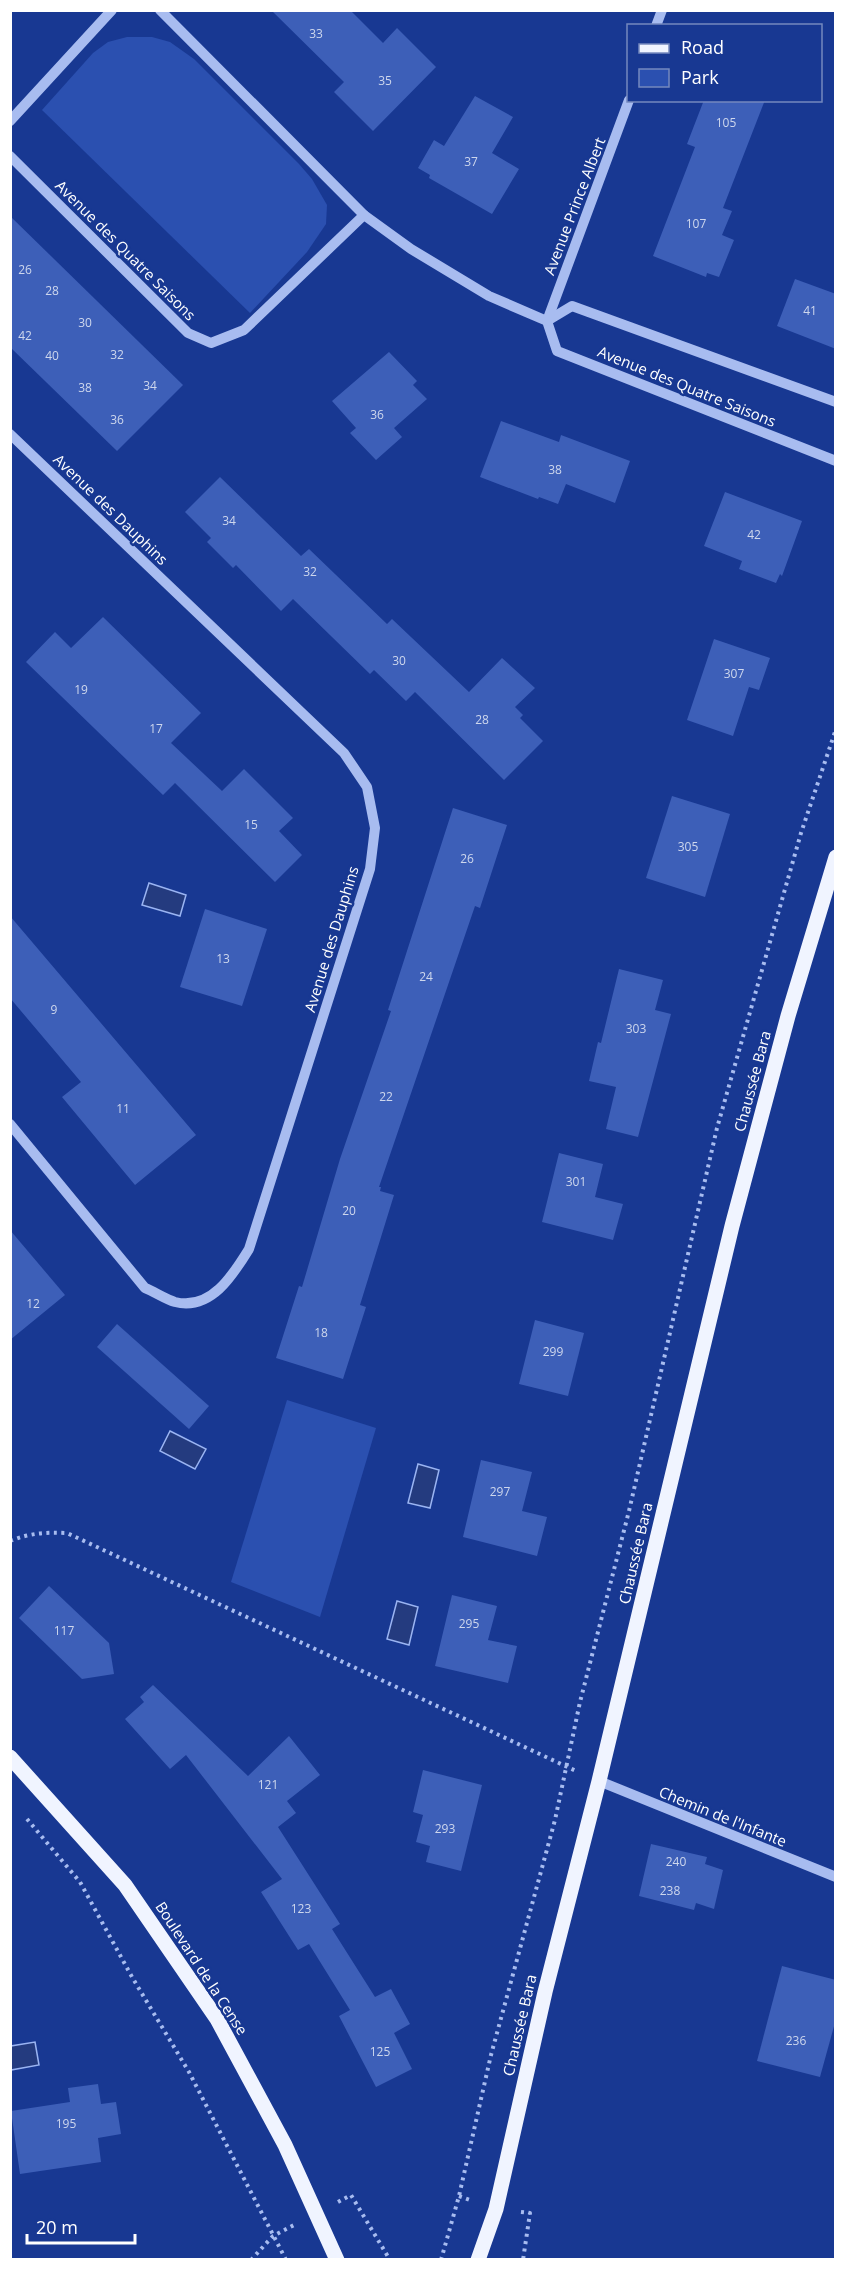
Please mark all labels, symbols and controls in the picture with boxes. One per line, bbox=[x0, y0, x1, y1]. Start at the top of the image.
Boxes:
legend bbox=[627, 24, 822, 102]
house number: 33 bbox=[309, 25, 323, 42]
text: Road bbox=[681, 35, 724, 59]
text: Park bbox=[681, 65, 719, 89]
house number: 35 bbox=[378, 72, 392, 89]
house number: 105 bbox=[716, 114, 736, 131]
street label: Avenue Prince Albert bbox=[538, 134, 610, 278]
house number: 37 bbox=[464, 153, 478, 170]
street label: Avenue des Quatre Saisons bbox=[52, 176, 200, 324]
house number: 107 bbox=[686, 215, 706, 232]
house number: 26 bbox=[18, 261, 32, 278]
house number: 28 bbox=[45, 282, 59, 299]
house number: 41 bbox=[803, 302, 817, 319]
house number: 30 bbox=[78, 314, 92, 331]
house number: 42 bbox=[18, 327, 32, 344]
street label: Avenue des Quatre Saisons bbox=[595, 341, 779, 431]
house number: 32 bbox=[110, 346, 124, 363]
house number: 40 bbox=[45, 347, 59, 364]
house number: 34 bbox=[143, 377, 157, 394]
house number: 38 bbox=[78, 379, 92, 396]
house number: 36 bbox=[370, 406, 384, 423]
house number: 36 bbox=[110, 411, 124, 428]
street label: Avenue des Dauphins bbox=[49, 449, 173, 569]
house number: 38 bbox=[548, 461, 562, 478]
house number: 34 bbox=[222, 512, 236, 529]
house number: 42 bbox=[747, 526, 761, 543]
house number: 32 bbox=[303, 563, 317, 580]
house number: 30 bbox=[392, 652, 406, 669]
house number: 307 bbox=[724, 665, 744, 682]
house number: 19 bbox=[74, 681, 88, 698]
house number: 28 bbox=[475, 711, 489, 728]
house number: 17 bbox=[149, 720, 163, 737]
house number: 15 bbox=[244, 816, 258, 833]
house number: 305 bbox=[678, 838, 698, 855]
house number: 26 bbox=[460, 850, 474, 867]
street label: Avenue des Dauphins bbox=[299, 864, 363, 1014]
house number: 13 bbox=[216, 950, 230, 967]
house number: 24 bbox=[419, 968, 433, 985]
house number: 9 bbox=[51, 1001, 58, 1018]
house number: 303 bbox=[626, 1020, 646, 1037]
street label: Chaussée Bara bbox=[729, 1028, 775, 1134]
house number: 22 bbox=[379, 1088, 393, 1105]
house number: 11 bbox=[116, 1100, 130, 1117]
house number: 301 bbox=[566, 1173, 586, 1190]
house number: 20 bbox=[342, 1202, 356, 1219]
house number: 12 bbox=[26, 1295, 40, 1312]
house number: 18 bbox=[314, 1324, 328, 1341]
house number: 299 bbox=[543, 1343, 563, 1360]
house number: 297 bbox=[490, 1483, 510, 1500]
street label: Chaussée Bara bbox=[614, 1500, 656, 1606]
house number: 295 bbox=[459, 1615, 479, 1632]
house number: 117 bbox=[54, 1622, 74, 1639]
house number: 121 bbox=[258, 1776, 278, 1793]
street label: Chemin de l'Infante bbox=[656, 1781, 790, 1851]
house number: 293 bbox=[435, 1820, 455, 1837]
house number: 240 bbox=[666, 1853, 686, 1870]
house number: 238 bbox=[660, 1882, 680, 1899]
street label: Boulevard de la Cense bbox=[151, 1897, 253, 2039]
house number: 123 bbox=[291, 1900, 311, 1917]
street label: Chaussée Bara bbox=[498, 1972, 540, 2078]
house number: 236 bbox=[786, 2032, 806, 2049]
house number: 125 bbox=[370, 2043, 390, 2060]
house number: 195 bbox=[56, 2115, 76, 2132]
scale bar bbox=[27, 2207, 135, 2245]
text: 20 m bbox=[36, 2215, 78, 2239]

